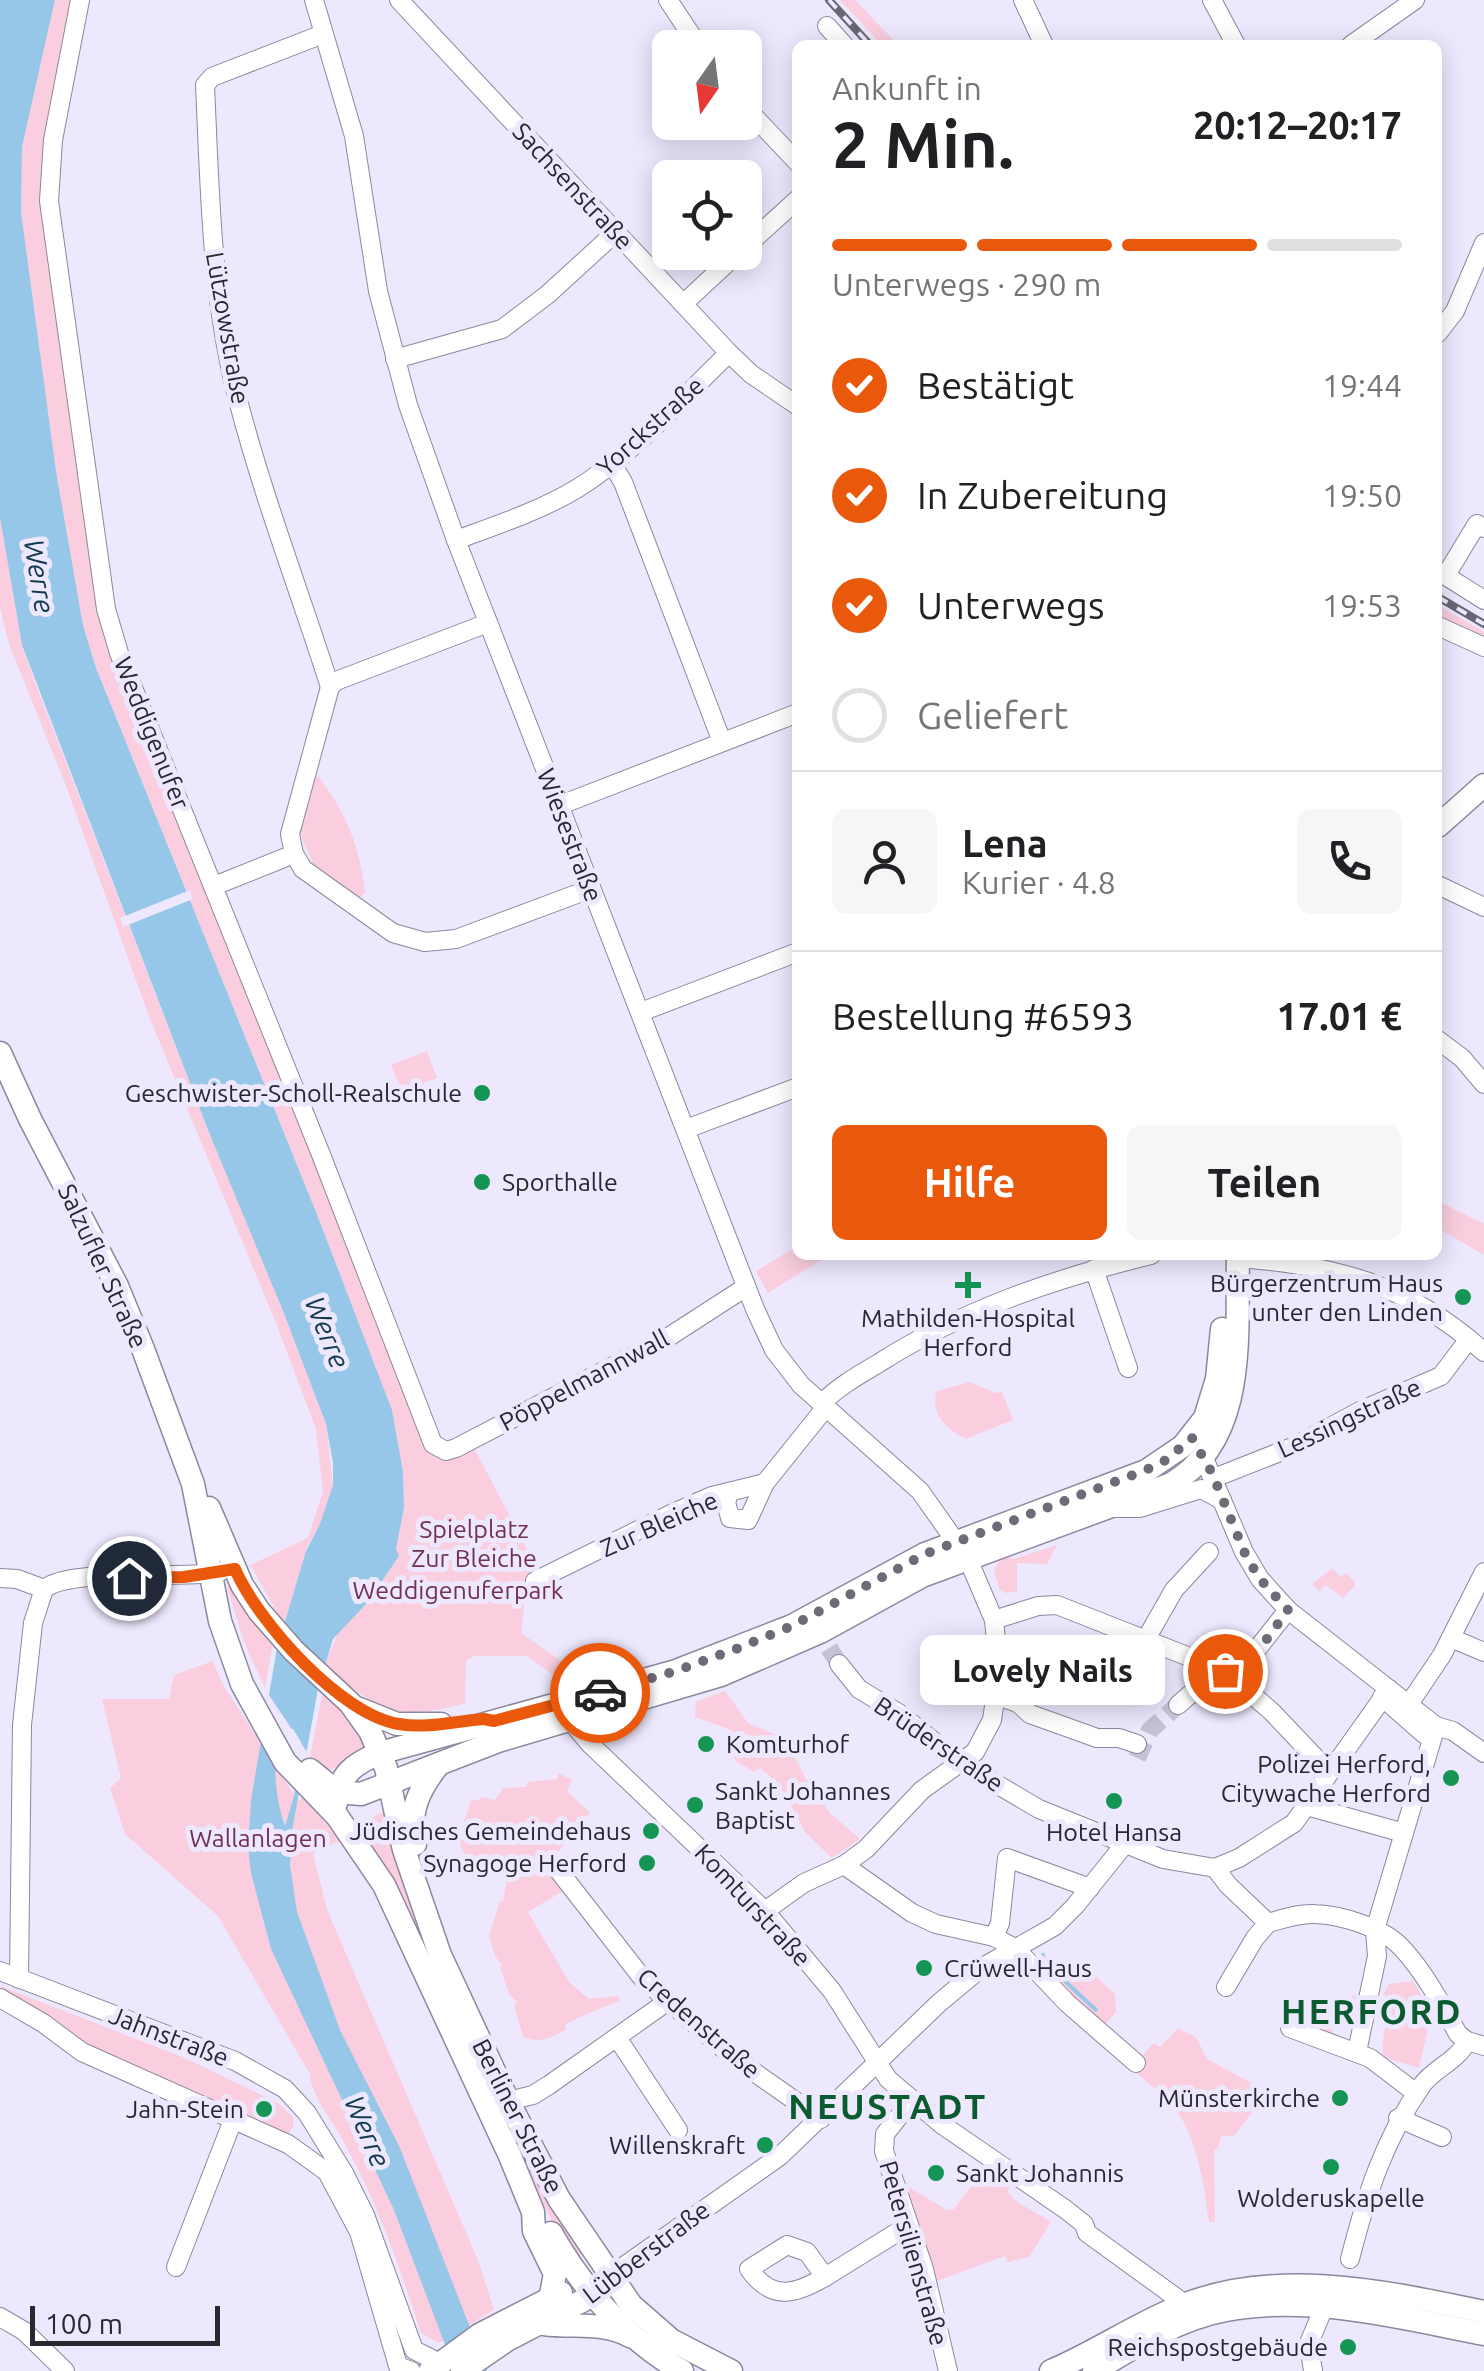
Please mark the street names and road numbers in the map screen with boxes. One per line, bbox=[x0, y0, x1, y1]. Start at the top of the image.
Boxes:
street label: Sachsenstraße bbox=[507, 117, 639, 255]
street label: Lützowstraße bbox=[201, 250, 255, 406]
street label: Yorckstraße bbox=[591, 371, 709, 481]
street label: Weddigenufer bbox=[109, 653, 195, 814]
street label: Wiesestraße bbox=[532, 765, 608, 905]
street label: Salzufler Straße bbox=[53, 1180, 153, 1352]
street label: Pöppelmannwall bbox=[495, 1324, 673, 1436]
street label: Lessingstraße bbox=[1273, 1373, 1425, 1463]
street label: Zur Bleiche bbox=[596, 1486, 722, 1562]
street label: Brüderstraße bbox=[869, 1691, 1009, 1797]
street label: Komturstraße bbox=[689, 1838, 817, 1972]
street label: Credenstraße bbox=[632, 1962, 766, 2084]
street label: Jahnstraße bbox=[105, 2000, 233, 2072]
street label: Berliner Straße bbox=[467, 2034, 569, 2198]
street label: Petersilienstraße bbox=[874, 2157, 954, 2349]
street label: Lübberstraße bbox=[577, 2195, 715, 2309]

